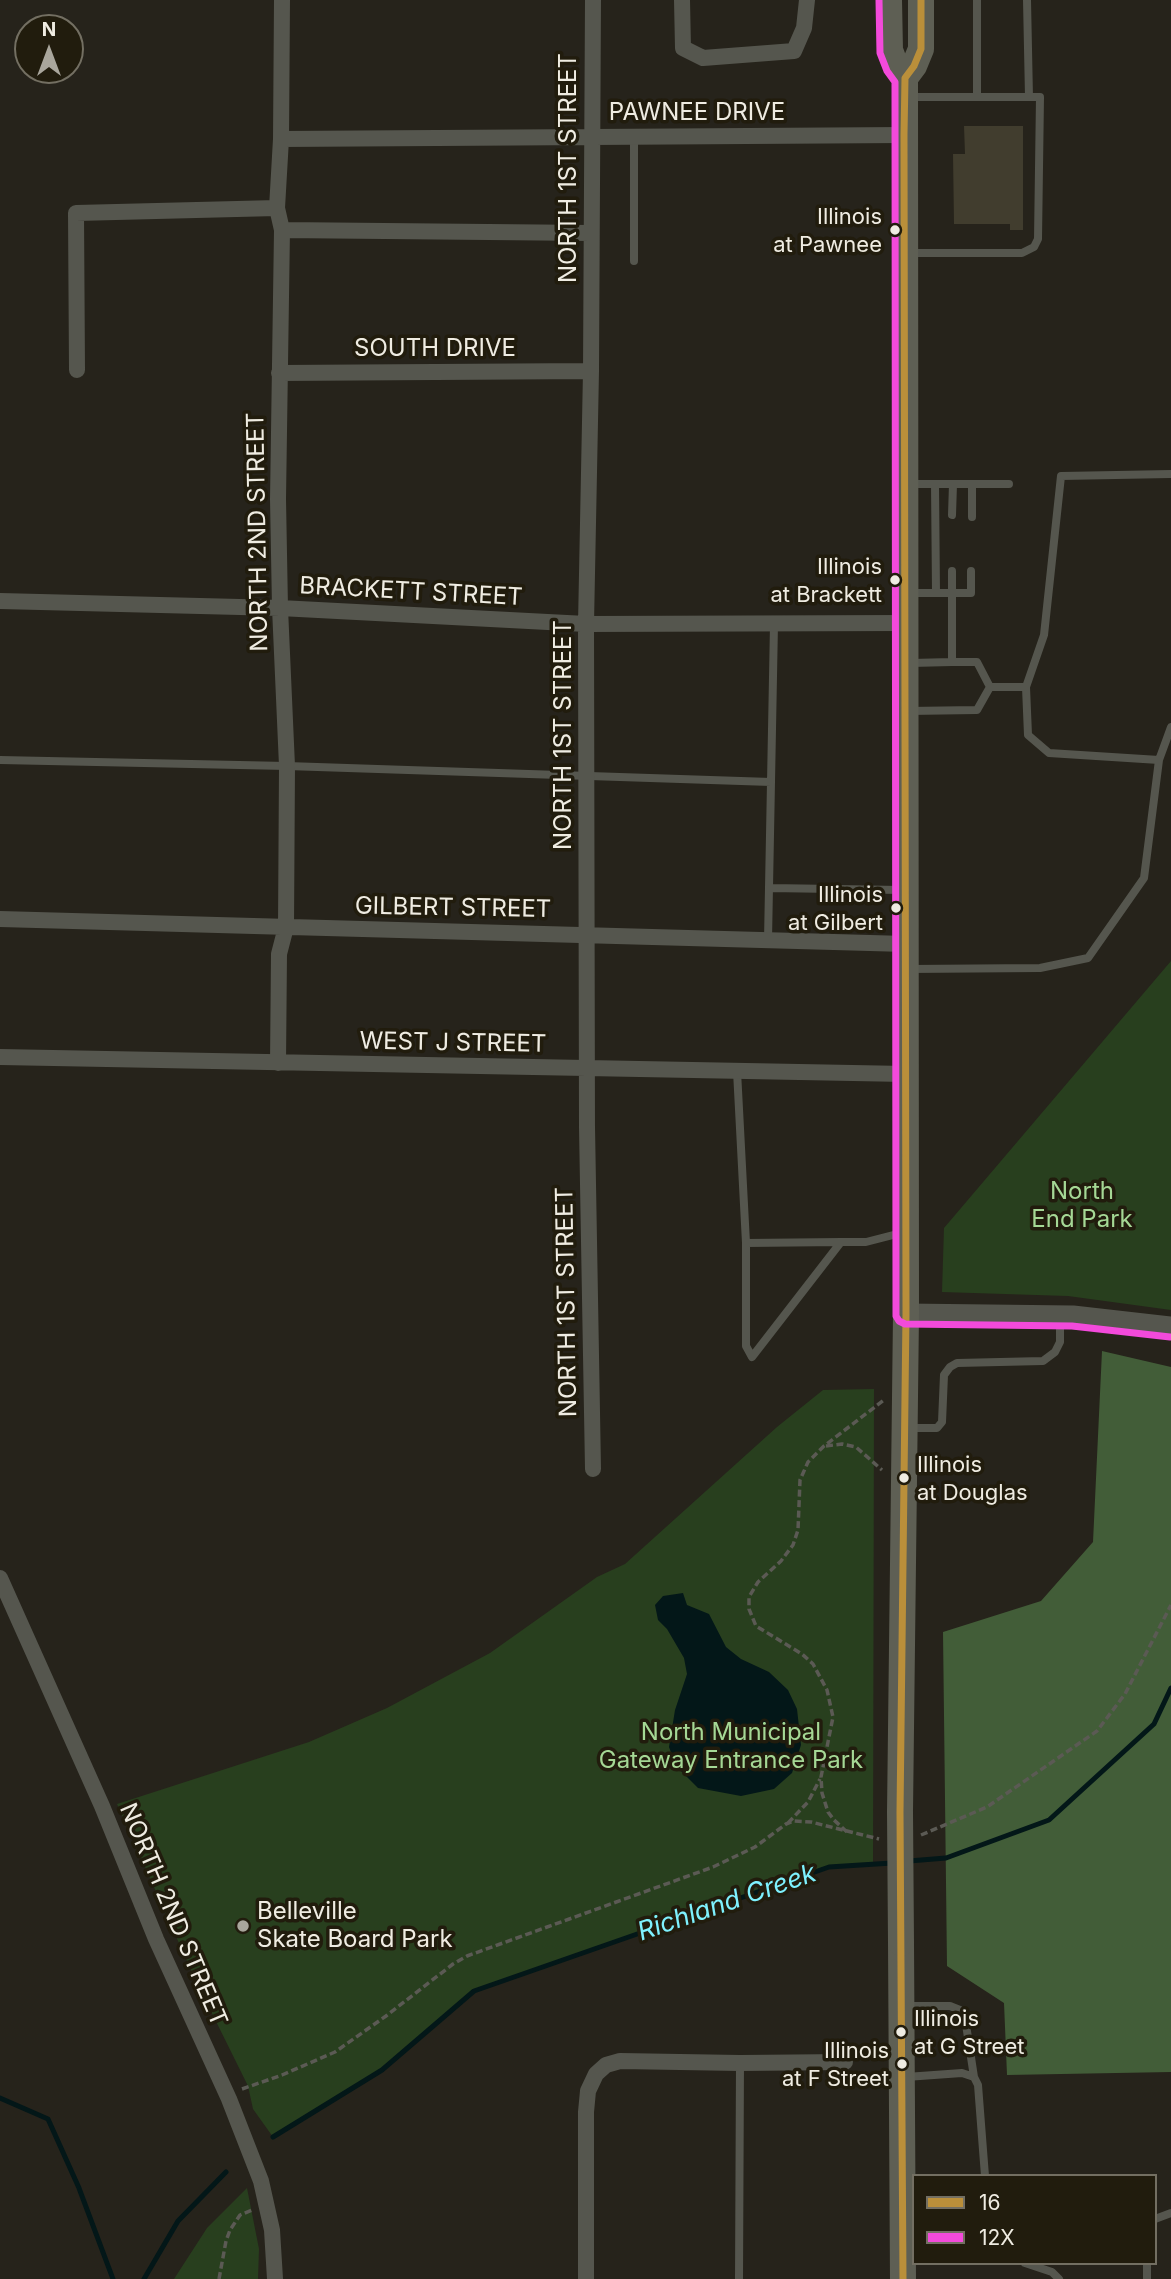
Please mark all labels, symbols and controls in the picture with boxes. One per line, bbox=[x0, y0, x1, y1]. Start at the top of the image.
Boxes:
north arrow bbox=[14, 14, 84, 84]
text: N bbox=[42, 18, 56, 41]
street label: NORTH 1ST STREET bbox=[555, 53, 583, 283]
street label: PAWNEE DRIVE bbox=[609, 99, 785, 127]
place label: Illinois at Pawnee bbox=[773, 204, 882, 256]
marker: Illinois at Pawnee bbox=[888, 223, 902, 237]
street label: SOUTH DRIVE bbox=[354, 335, 516, 363]
street label: NORTH 2ND STREET bbox=[242, 412, 274, 652]
place label: Illinois at Brackett bbox=[770, 554, 882, 606]
street label: BRACKETT STREET bbox=[299, 572, 523, 612]
marker: Illinois at Brackett bbox=[888, 573, 902, 587]
street label: NORTH 1ST STREET bbox=[550, 620, 578, 850]
place label: Illinois at Gilbert bbox=[788, 882, 883, 934]
street label: GILBERT STREET bbox=[355, 892, 551, 924]
marker: Illinois at Gilbert bbox=[889, 901, 903, 915]
street label: WEST J STREET bbox=[359, 1027, 547, 1059]
park label: North End Park bbox=[1031, 1178, 1133, 1234]
street label: NORTH 1ST STREET bbox=[551, 1187, 583, 1417]
place label: Illinois at Douglas bbox=[917, 1452, 1028, 1504]
marker: Illinois at Douglas bbox=[897, 1471, 911, 1485]
park label: North Municipal Gateway Entrance Park bbox=[599, 1719, 863, 1775]
street label: NORTH 2ND STREET bbox=[113, 1799, 233, 2031]
water label: Richland Creek bbox=[634, 1858, 820, 1948]
place label: Belleville Skate Board Park bbox=[257, 1898, 453, 1954]
marker: Belleville Skate Board Park bbox=[235, 1918, 251, 1934]
place label: Illinois at G Street bbox=[914, 2006, 1024, 2058]
marker: Illinois at G Street bbox=[894, 2025, 908, 2039]
place label: Illinois at F Street bbox=[782, 2038, 889, 2090]
marker: Illinois at F Street bbox=[895, 2057, 909, 2071]
legend bbox=[912, 2174, 1157, 2265]
text: 16 bbox=[979, 2190, 1001, 2215]
text: 12X bbox=[979, 2225, 1015, 2250]

